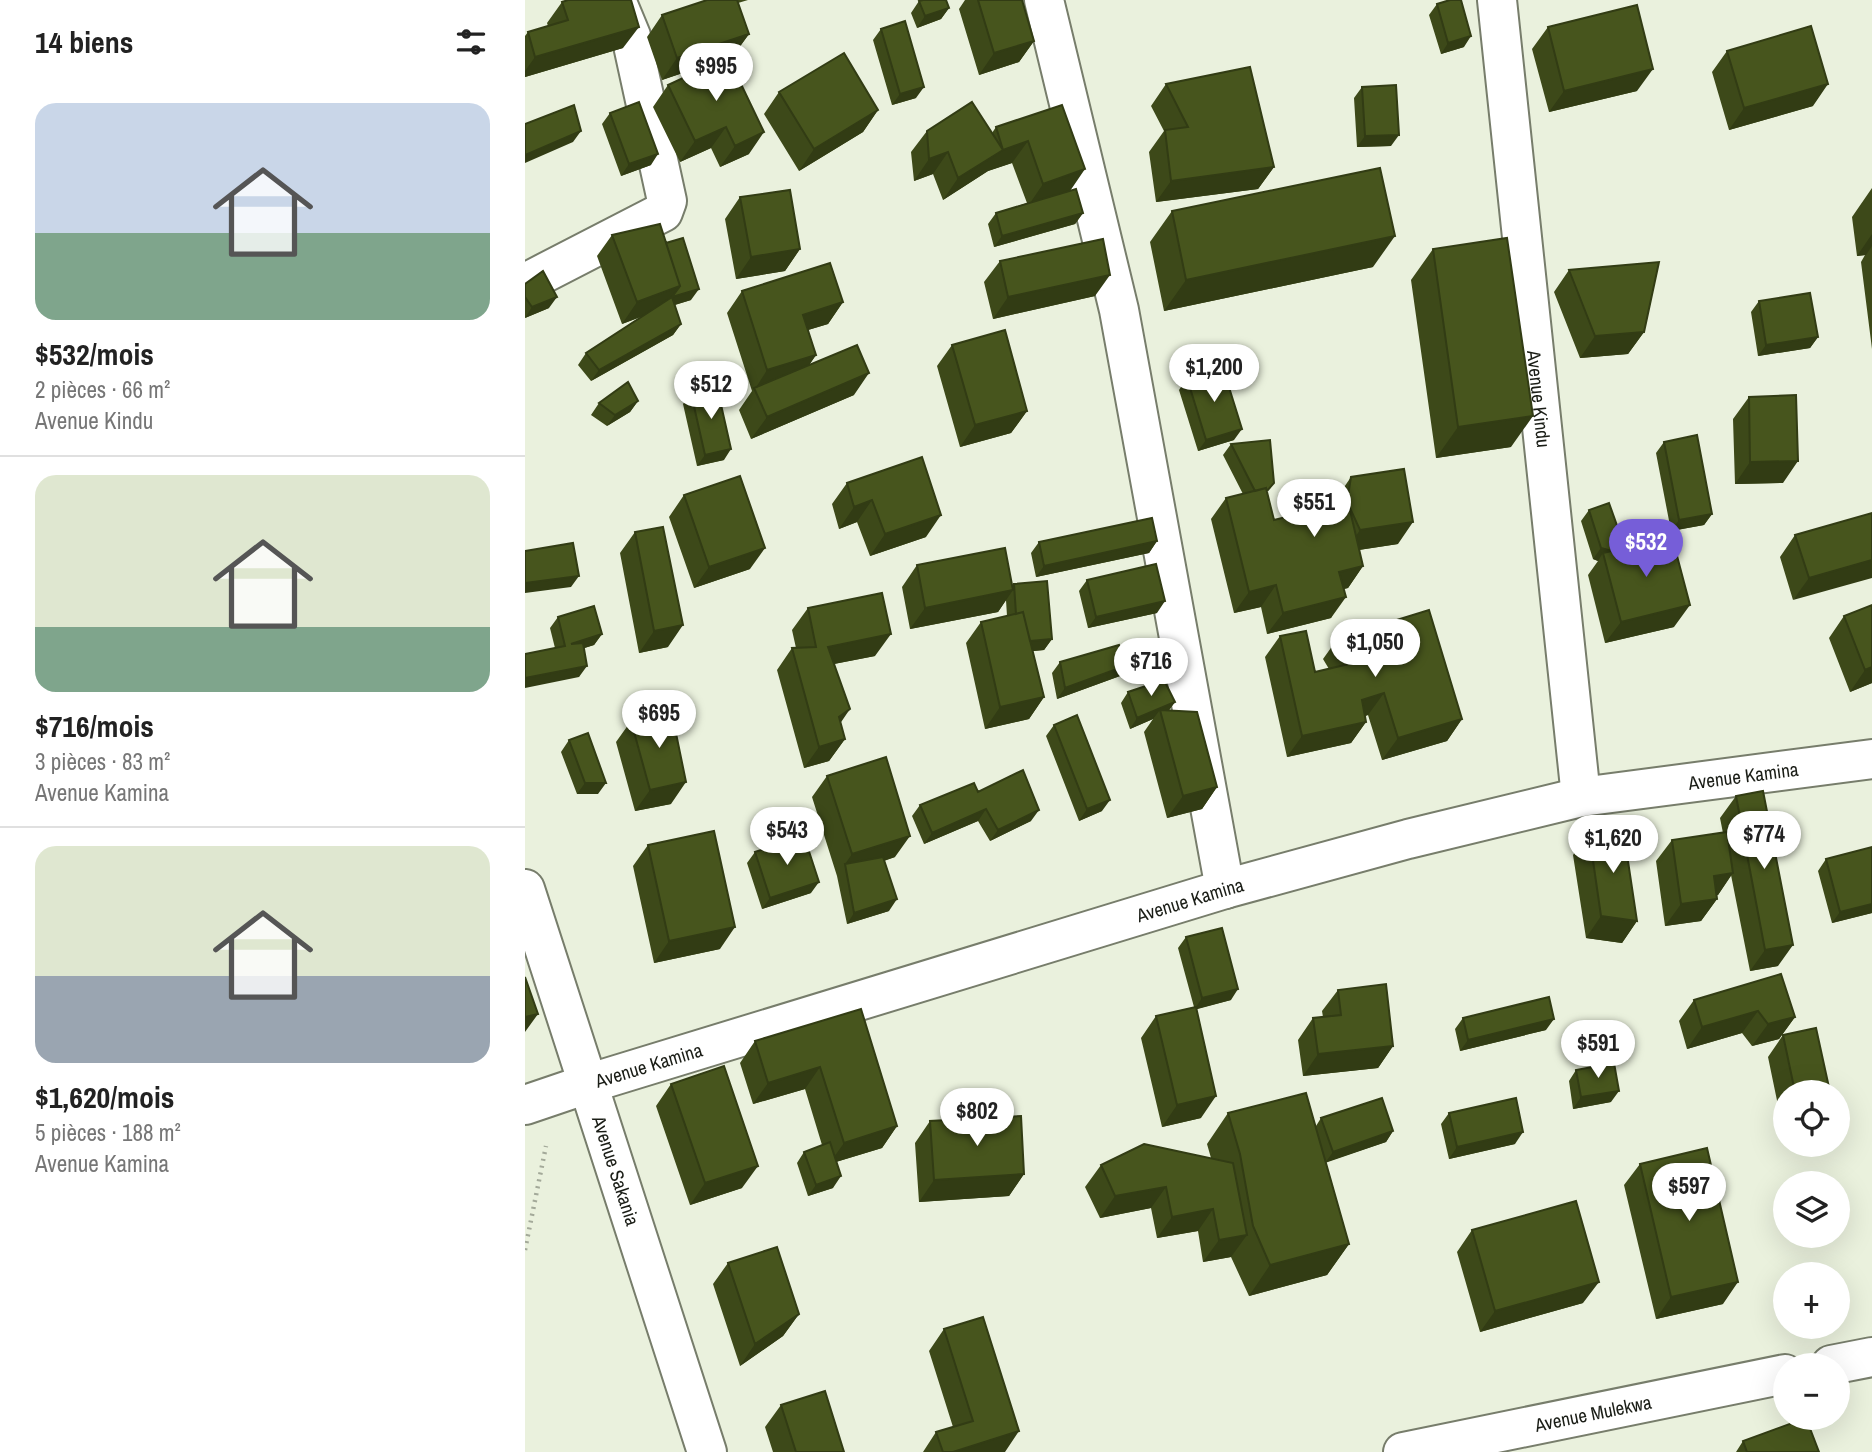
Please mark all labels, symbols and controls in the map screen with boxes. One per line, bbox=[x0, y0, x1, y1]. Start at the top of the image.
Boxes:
text: 14 biens bbox=[35, 22, 133, 62]
icon: filters bbox=[452, 23, 490, 61]
pin: $995 bbox=[675, 43, 757, 103]
text: $995 bbox=[695, 50, 737, 81]
icon: home bbox=[200, 149, 326, 275]
text: $532/mois bbox=[35, 334, 154, 374]
pin: $1,200 bbox=[1157, 344, 1271, 404]
street label: Avenue Kindu bbox=[1521, 348, 1557, 449]
text: $1,200 bbox=[1185, 351, 1243, 382]
pin: $512 bbox=[670, 362, 752, 421]
text: $512 bbox=[690, 368, 732, 399]
text: 2 pièces · 66 m² bbox=[35, 374, 170, 405]
text: Avenue Kindu bbox=[35, 405, 153, 436]
pin: $551 bbox=[1273, 480, 1355, 539]
text: $551 bbox=[1293, 486, 1335, 517]
pin: $532 bbox=[1605, 520, 1687, 579]
icon: home bbox=[200, 521, 326, 647]
text: $532 bbox=[1625, 526, 1667, 557]
pin: $1,050 bbox=[1318, 620, 1432, 679]
text: $1,050 bbox=[1346, 626, 1404, 657]
pin: $716 bbox=[1110, 638, 1192, 698]
text: $716 bbox=[1130, 645, 1172, 676]
pin: $695 bbox=[618, 690, 700, 750]
text: $695 bbox=[638, 697, 680, 728]
text: $716/mois bbox=[35, 706, 154, 746]
text: 3 pièces · 83 m² bbox=[35, 746, 170, 777]
street label: Avenue Kamina bbox=[1686, 756, 1800, 796]
text: Avenue Kamina bbox=[35, 777, 169, 808]
pin: $543 bbox=[746, 808, 828, 867]
pin: $774 bbox=[1723, 812, 1805, 871]
text: $543 bbox=[766, 814, 808, 845]
pin: $1,620 bbox=[1556, 816, 1670, 875]
text: $774 bbox=[1743, 818, 1785, 849]
text: $1,620 bbox=[1584, 822, 1642, 853]
street label: Avenue Kamina bbox=[1132, 871, 1247, 929]
icon: home bbox=[200, 892, 326, 1018]
pin: $591 bbox=[1557, 1020, 1639, 1080]
text: $591 bbox=[1577, 1027, 1619, 1058]
street label: Avenue Kamina bbox=[591, 1036, 706, 1094]
text: $1,620/mois bbox=[35, 1077, 175, 1117]
map controls bbox=[1773, 1080, 1850, 1430]
button: locate bbox=[1773, 1080, 1850, 1157]
pin: $802 bbox=[936, 1088, 1018, 1148]
text: $802 bbox=[956, 1095, 998, 1126]
street label: Avenue Sakania bbox=[586, 1111, 646, 1229]
text: 5 pièces · 188 m² bbox=[35, 1117, 181, 1148]
text: Avenue Kamina bbox=[35, 1148, 169, 1179]
pin: $597 bbox=[1648, 1164, 1730, 1223]
text: $597 bbox=[1668, 1170, 1710, 1201]
button: layers bbox=[1773, 1171, 1850, 1248]
button: + bbox=[1773, 1262, 1850, 1339]
button: − bbox=[1773, 1353, 1850, 1430]
street label: Avenue Mulekwa bbox=[1531, 1389, 1654, 1438]

